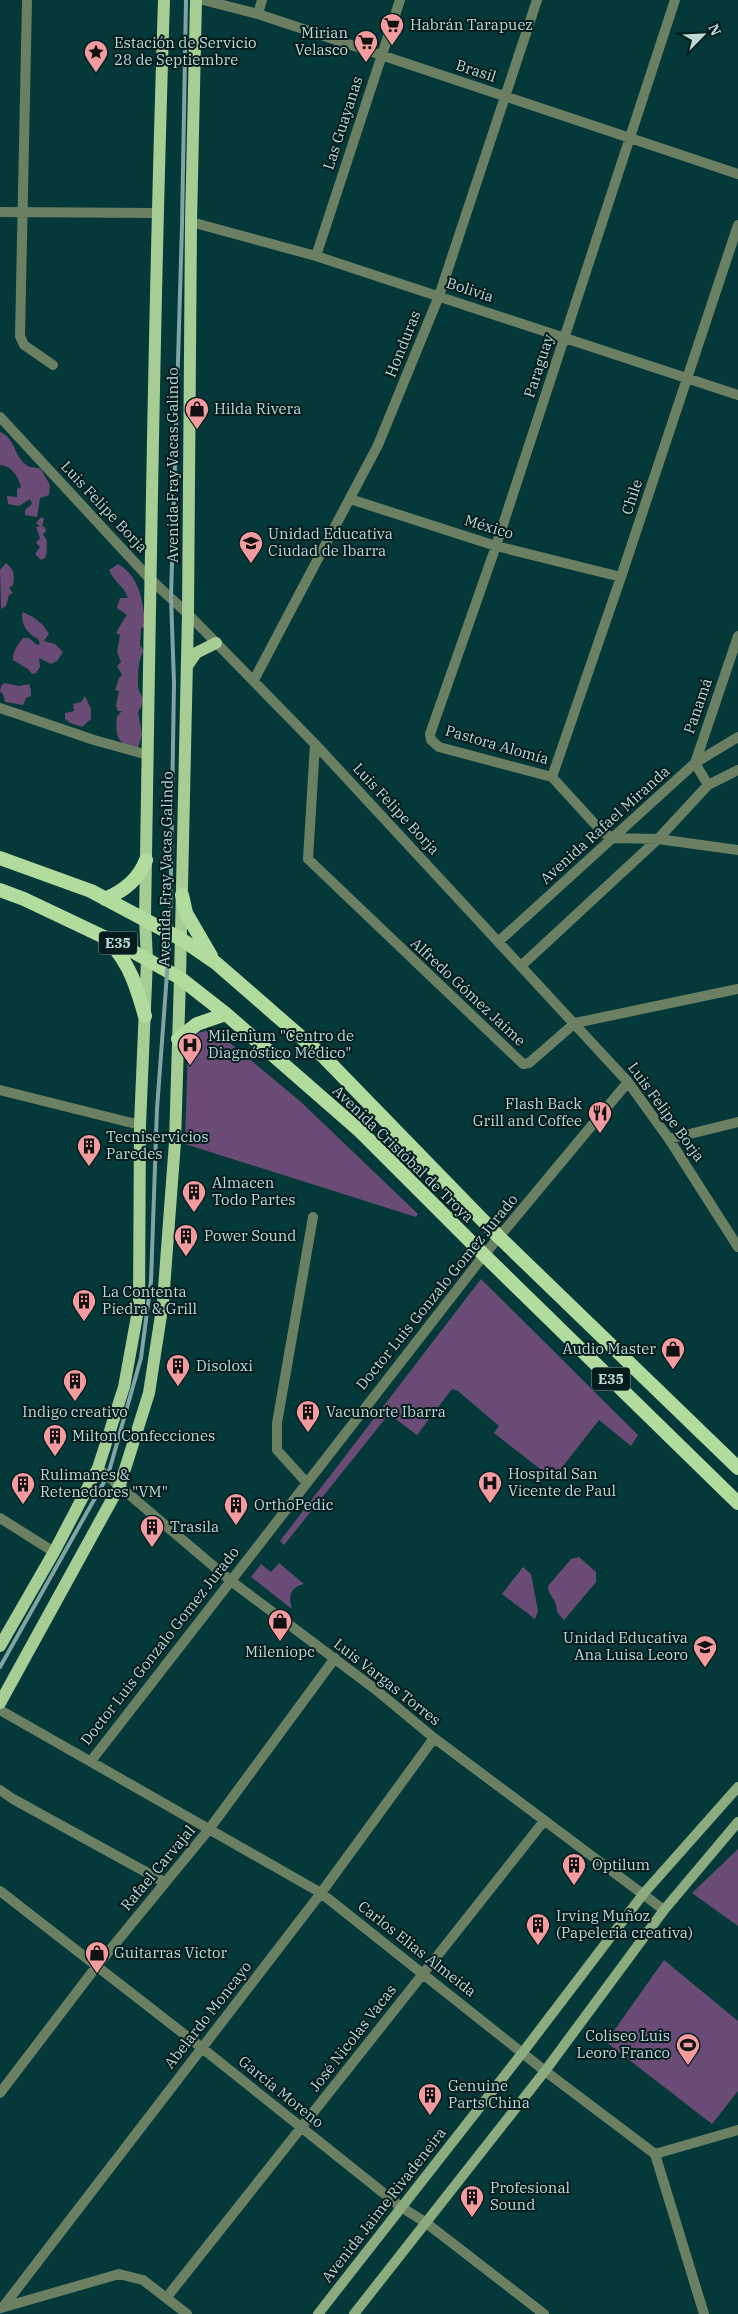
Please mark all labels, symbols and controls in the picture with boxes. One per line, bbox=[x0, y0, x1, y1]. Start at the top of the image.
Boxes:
north arrow bbox=[678, 10, 728, 60]
supermarket icon: Habrán Tarapuez bbox=[379, 12, 405, 46]
place label: Habrán Tarapuez bbox=[410, 15, 533, 34]
text: N bbox=[704, 21, 725, 38]
place label: Mirian Velasco bbox=[295, 23, 348, 59]
supermarket icon: Mirian Velasco bbox=[353, 29, 379, 63]
place label: Estación de Servicio 28 de Septiembre bbox=[114, 33, 257, 69]
place icon: Estación de Servicio 28 de Septiembre bbox=[83, 39, 109, 73]
street label: Brasil bbox=[454, 55, 499, 86]
street label: Las Guayanas bbox=[318, 74, 367, 172]
street label: Bolivia bbox=[444, 273, 496, 306]
street label: Honduras bbox=[381, 308, 425, 380]
street label: Paraguay bbox=[519, 332, 558, 400]
street label: Avenida Fray Vacas Galindo bbox=[163, 367, 182, 563]
shop icon: Hilda Rivera bbox=[184, 396, 210, 430]
place label: Hilda Rivera bbox=[214, 399, 301, 418]
street label: Luis Felipe Borja bbox=[57, 457, 152, 556]
street label: Chile bbox=[617, 477, 646, 517]
street label: México bbox=[462, 510, 516, 543]
place label: Unidad Educativa Ciudad de Ibarra bbox=[268, 524, 393, 560]
school or university icon: Unidad Educativa Ciudad de Ibarra bbox=[238, 530, 264, 564]
street label: Panamá bbox=[679, 676, 716, 736]
street label: Pastora Alomía bbox=[443, 721, 551, 768]
street label: Luis Felipe Borja bbox=[349, 759, 444, 858]
street label: Avenida Rafael Miranda bbox=[536, 761, 673, 888]
street label: Avenida Fray Vacas Galindo bbox=[154, 771, 177, 967]
road number: E35 bbox=[99, 931, 137, 954]
street label: Alfredo Gómez Jaime bbox=[407, 933, 530, 1050]
place label: Milenium "Centro de Diagnóstico Médico" bbox=[208, 1026, 354, 1062]
hospital icon: Milenium "Centro de Diagnóstico Médico" bbox=[177, 1032, 203, 1066]
street label: Luis Felipe Borja bbox=[624, 1058, 709, 1165]
street label: Avenida Cristóbal de Troya bbox=[329, 1081, 478, 1226]
place label: Flash Back Grill and Coffee bbox=[473, 1094, 582, 1130]
restaurant icon: Flash Back Grill and Coffee bbox=[587, 1100, 613, 1134]
place label: Tecniservicios Paredes bbox=[106, 1127, 209, 1163]
building icon: Tecniservicios Paredes bbox=[76, 1133, 102, 1167]
place label: Almacen Todo Partes bbox=[212, 1173, 296, 1209]
building icon: Almacen Todo Partes bbox=[181, 1179, 207, 1213]
street label: Doctor Luis Gonzalo Gomez Jurado bbox=[352, 1190, 522, 1393]
building icon: Power Sound bbox=[173, 1223, 199, 1257]
place label: Power Sound bbox=[204, 1226, 296, 1245]
place label: La Contenta Piedra & Grill bbox=[102, 1282, 197, 1318]
building icon: La Contenta Piedra & Grill bbox=[71, 1288, 97, 1322]
shop icon: Audio Master bbox=[660, 1336, 686, 1370]
place label: Audio Master bbox=[562, 1339, 656, 1358]
building icon: Disoloxi bbox=[165, 1353, 191, 1387]
place label: Disoloxi bbox=[196, 1356, 253, 1375]
building icon: Indigo creativo bbox=[62, 1368, 88, 1402]
road number: E35 bbox=[592, 1368, 630, 1390]
building icon: Vacunorte Ibarra bbox=[295, 1399, 321, 1433]
place label: Indigo creativo bbox=[22, 1402, 128, 1421]
place label: Vacunorte Ibarra bbox=[326, 1402, 446, 1421]
building icon: Milton Confecciones bbox=[42, 1423, 68, 1457]
place label: Milton Confecciones bbox=[72, 1426, 215, 1445]
place label: Hospital San Vicente de Paul bbox=[508, 1464, 616, 1500]
place label: Rulimanes & Retenedores "VM" bbox=[40, 1465, 168, 1501]
hospital icon: Hospital San Vicente de Paul bbox=[477, 1470, 503, 1504]
building icon: Rulimanes & Retenedores "VM" bbox=[10, 1471, 36, 1505]
building icon: OrthoPedic bbox=[223, 1492, 249, 1526]
place label: OrthoPedic bbox=[254, 1495, 334, 1514]
building icon: Trasila bbox=[139, 1514, 165, 1548]
place label: Trasila bbox=[170, 1517, 219, 1536]
street label: Doctor Luis Gonzalo Gomez Jurado bbox=[76, 1543, 243, 1749]
shop icon: Mileniopc bbox=[267, 1608, 293, 1642]
place label: Unidad Educativa Ana Luisa Leoro bbox=[563, 1628, 688, 1664]
street label: Luis Vargas Torres bbox=[330, 1634, 445, 1729]
school or university icon: Unidad Educativa Ana Luisa Leoro bbox=[692, 1634, 718, 1668]
place label: Mileniopc bbox=[245, 1642, 315, 1661]
street label: Rafael Carvajal bbox=[116, 1821, 199, 1914]
building icon: Optilum bbox=[561, 1852, 587, 1886]
place label: Optilum bbox=[592, 1855, 650, 1874]
street label: Carlos Elias Almeida bbox=[354, 1896, 480, 2001]
place label: Irving Muñoz (Papeleria creativa) bbox=[556, 1906, 693, 1942]
building icon: Irving Muñoz (Papeleria creativa) bbox=[525, 1912, 551, 1946]
shop icon: Guitarras Victor bbox=[84, 1940, 110, 1974]
place label: Guitarras Victor bbox=[114, 1943, 227, 1962]
street label: Abelardo Moncayo bbox=[160, 1957, 255, 2072]
street label: José Nicolas Vacas bbox=[305, 1980, 400, 2095]
place label: Coliseo Luis Leoro Franco bbox=[577, 2026, 670, 2062]
sports icon: Coliseo Luis Leoro Franco bbox=[675, 2032, 701, 2066]
street label: García Moreno bbox=[235, 2051, 328, 2132]
place label: Genuine Parts China bbox=[448, 2076, 530, 2112]
building icon: Genuine Parts China bbox=[417, 2082, 443, 2116]
street label: Avenida Jaime Rivadeneira bbox=[317, 2123, 450, 2286]
place label: Profesional Sound bbox=[490, 2178, 570, 2214]
building icon: Profesional Sound bbox=[459, 2184, 485, 2218]

